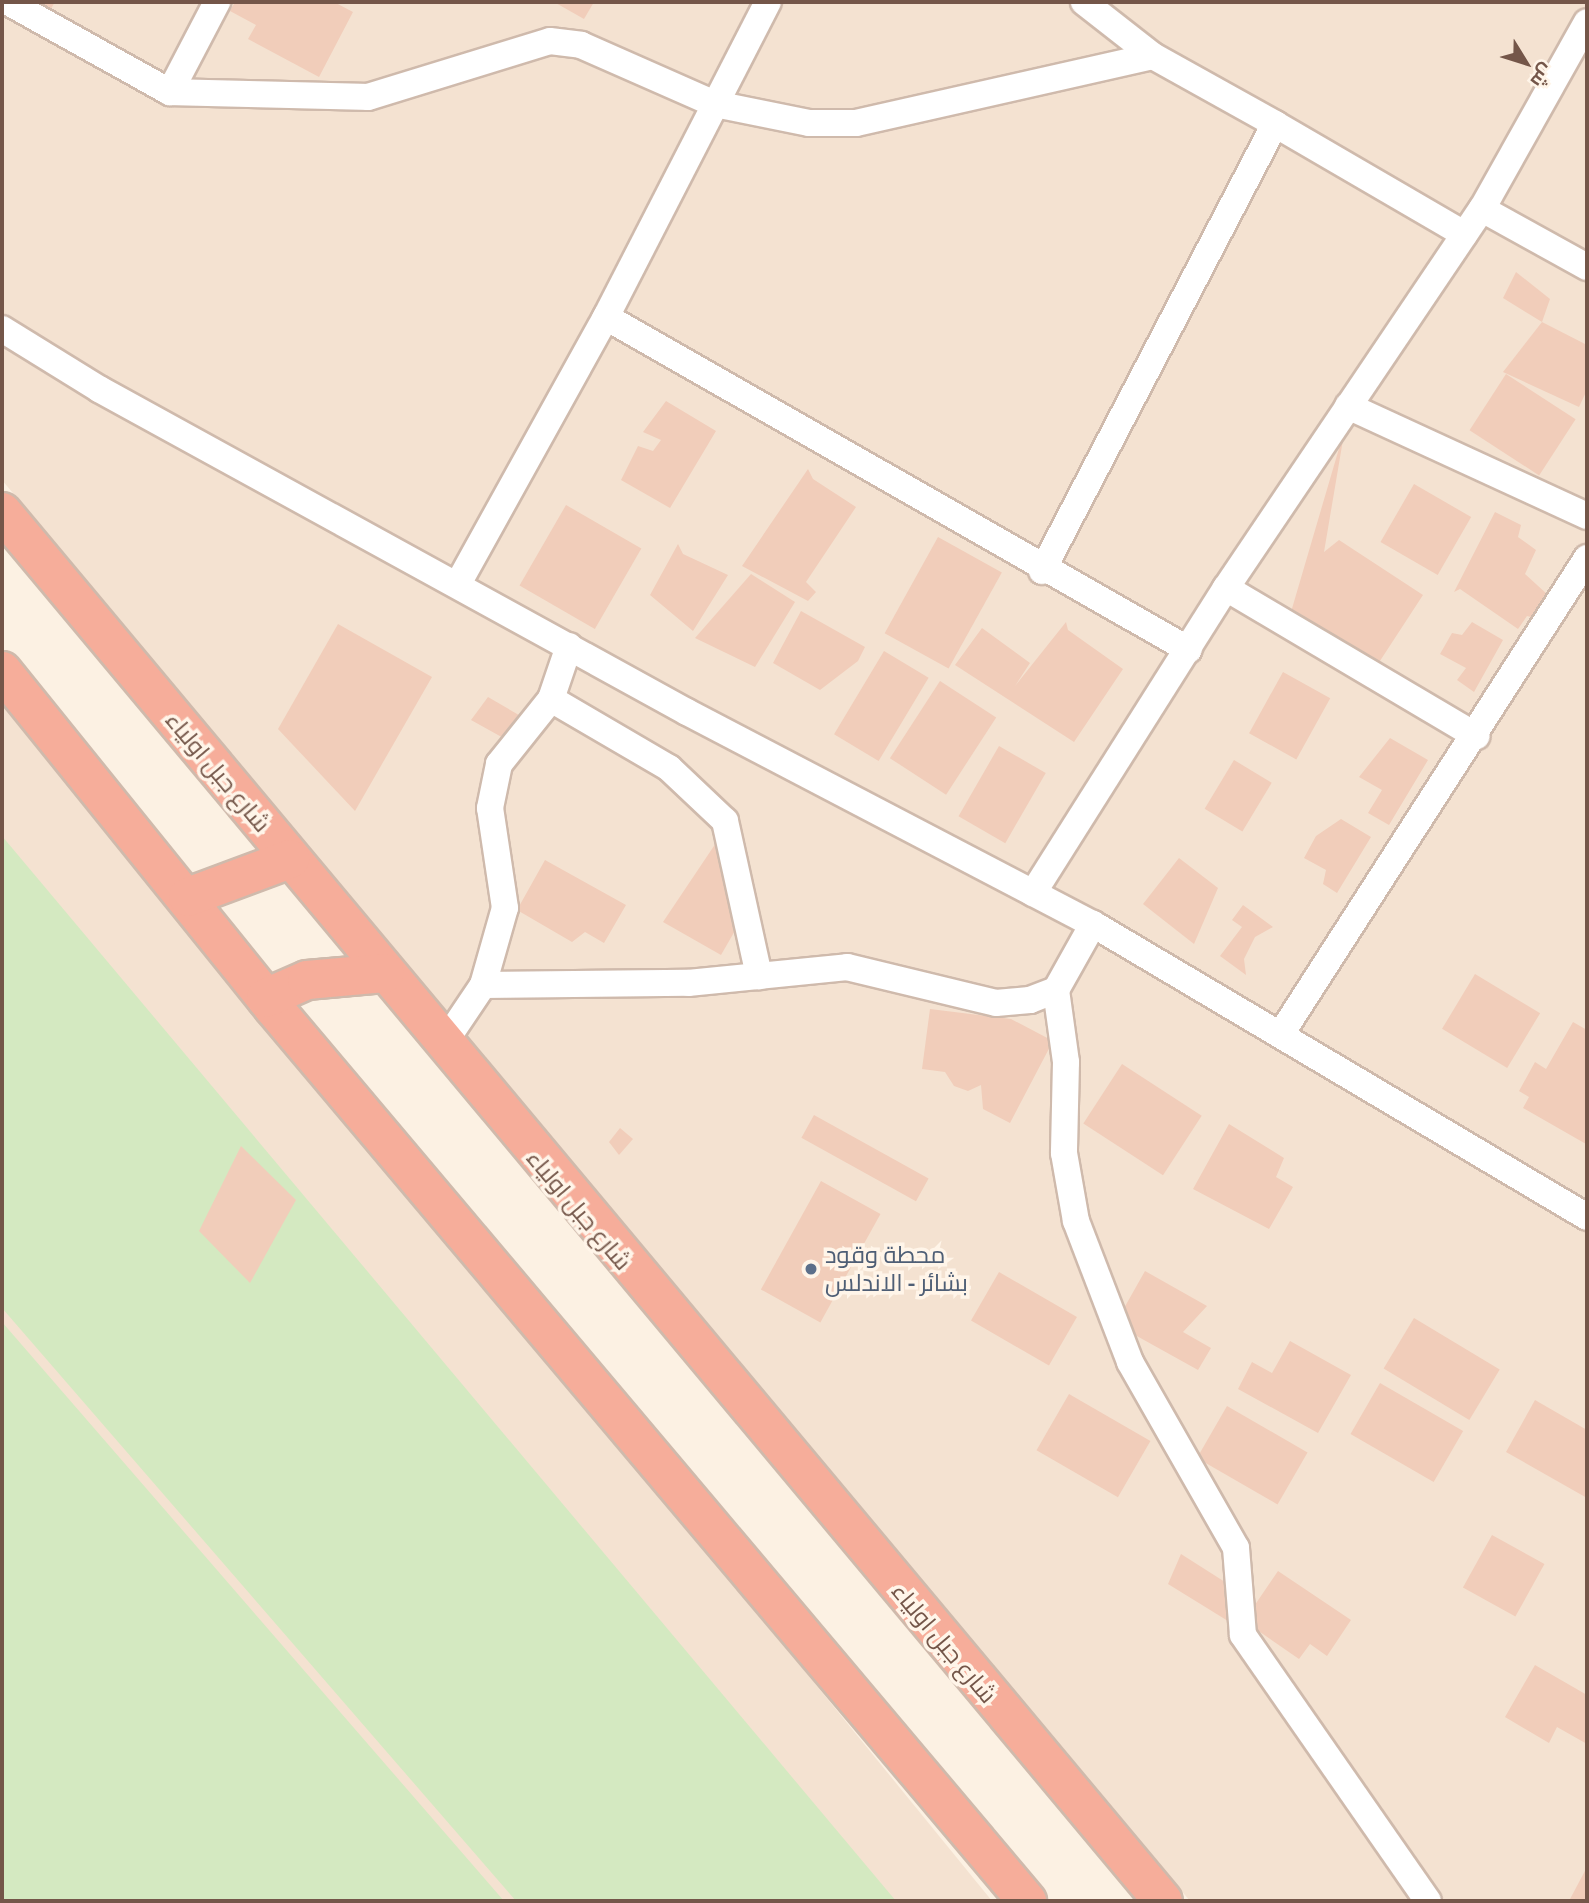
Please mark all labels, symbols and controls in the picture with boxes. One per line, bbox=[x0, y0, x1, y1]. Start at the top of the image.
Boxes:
north arrow bbox=[1491, 28, 1561, 98]
text: ش bbox=[1525, 58, 1560, 94]
street label: شارع جبل اولياء bbox=[159, 706, 277, 838]
street label: شارع جبل اولياء bbox=[520, 1144, 638, 1276]
place label: محطة وقود بشائر - الاندلس bbox=[825, 1241, 968, 1297]
marker: محطة وقود بشائر - الاندلس bbox=[803, 1261, 819, 1277]
street label: شارع جبل اولياء bbox=[885, 1577, 1003, 1709]

